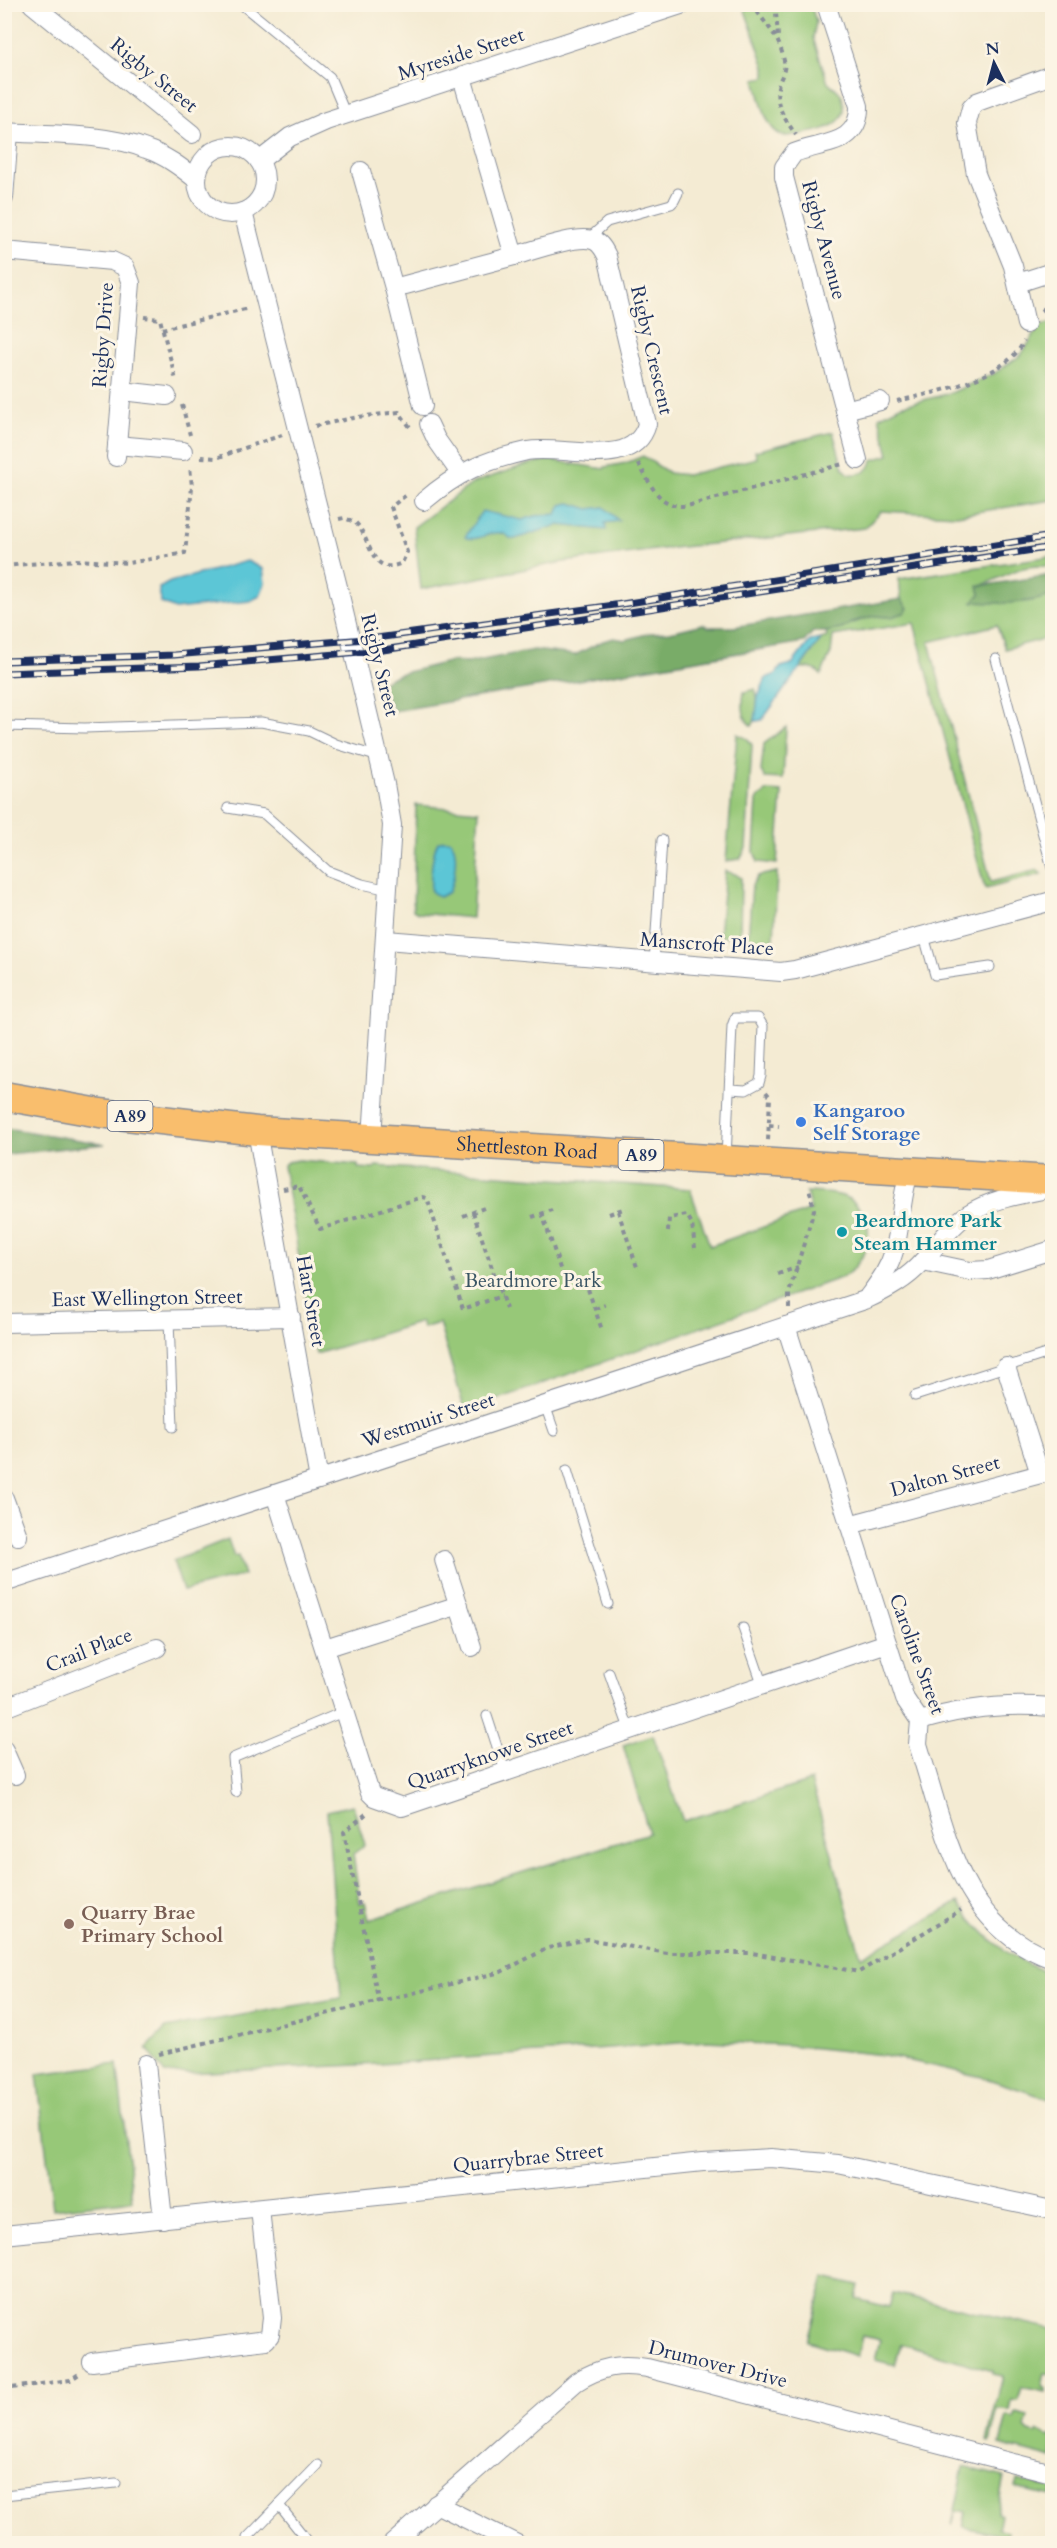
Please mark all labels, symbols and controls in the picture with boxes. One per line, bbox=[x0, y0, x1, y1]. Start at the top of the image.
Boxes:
street label: Myreside Street bbox=[394, 21, 528, 87]
street label: Rigby Street bbox=[105, 31, 204, 119]
north arrow bbox=[964, 33, 1024, 93]
text: N bbox=[984, 37, 1001, 61]
street label: Rigby Avenue bbox=[795, 177, 853, 303]
street label: Rigby Drive bbox=[86, 281, 120, 389]
street label: Rigby Crescent bbox=[624, 283, 680, 418]
street label: Rigby Street bbox=[354, 611, 406, 720]
street label: Manscroft Place bbox=[639, 926, 775, 962]
place label: Kangaroo Self Storage bbox=[813, 1097, 921, 1147]
road number: A89 bbox=[108, 1101, 152, 1131]
marker: Kangaroo Self Storage bbox=[794, 1115, 808, 1129]
street label: Shettleston Road bbox=[456, 1130, 599, 1165]
road number: A89 bbox=[618, 1140, 664, 1170]
place label: Beardmore Park Steam Hammer bbox=[854, 1207, 1002, 1257]
marker: Beardmore Park Steam Hammer bbox=[835, 1225, 849, 1239]
street label: Hart Street bbox=[290, 1253, 332, 1350]
park label: Beardmore Park bbox=[464, 1267, 602, 1294]
street label: East Wellington Street bbox=[51, 1283, 243, 1313]
street label: Westmuir Street bbox=[357, 1386, 499, 1455]
street label: Dalton Street bbox=[887, 1448, 1003, 1504]
street label: Caroline Street bbox=[883, 1590, 952, 1719]
street label: Crail Place bbox=[42, 1621, 136, 1679]
street label: Quarryknowe Street bbox=[404, 1714, 577, 1796]
place label: Quarry Brae Primary School bbox=[81, 1899, 223, 1949]
marker: Quarry Brae Primary School bbox=[62, 1917, 76, 1931]
street label: Quarrybrae Street bbox=[451, 2137, 605, 2179]
street label: Drumover Drive bbox=[646, 2334, 790, 2394]

